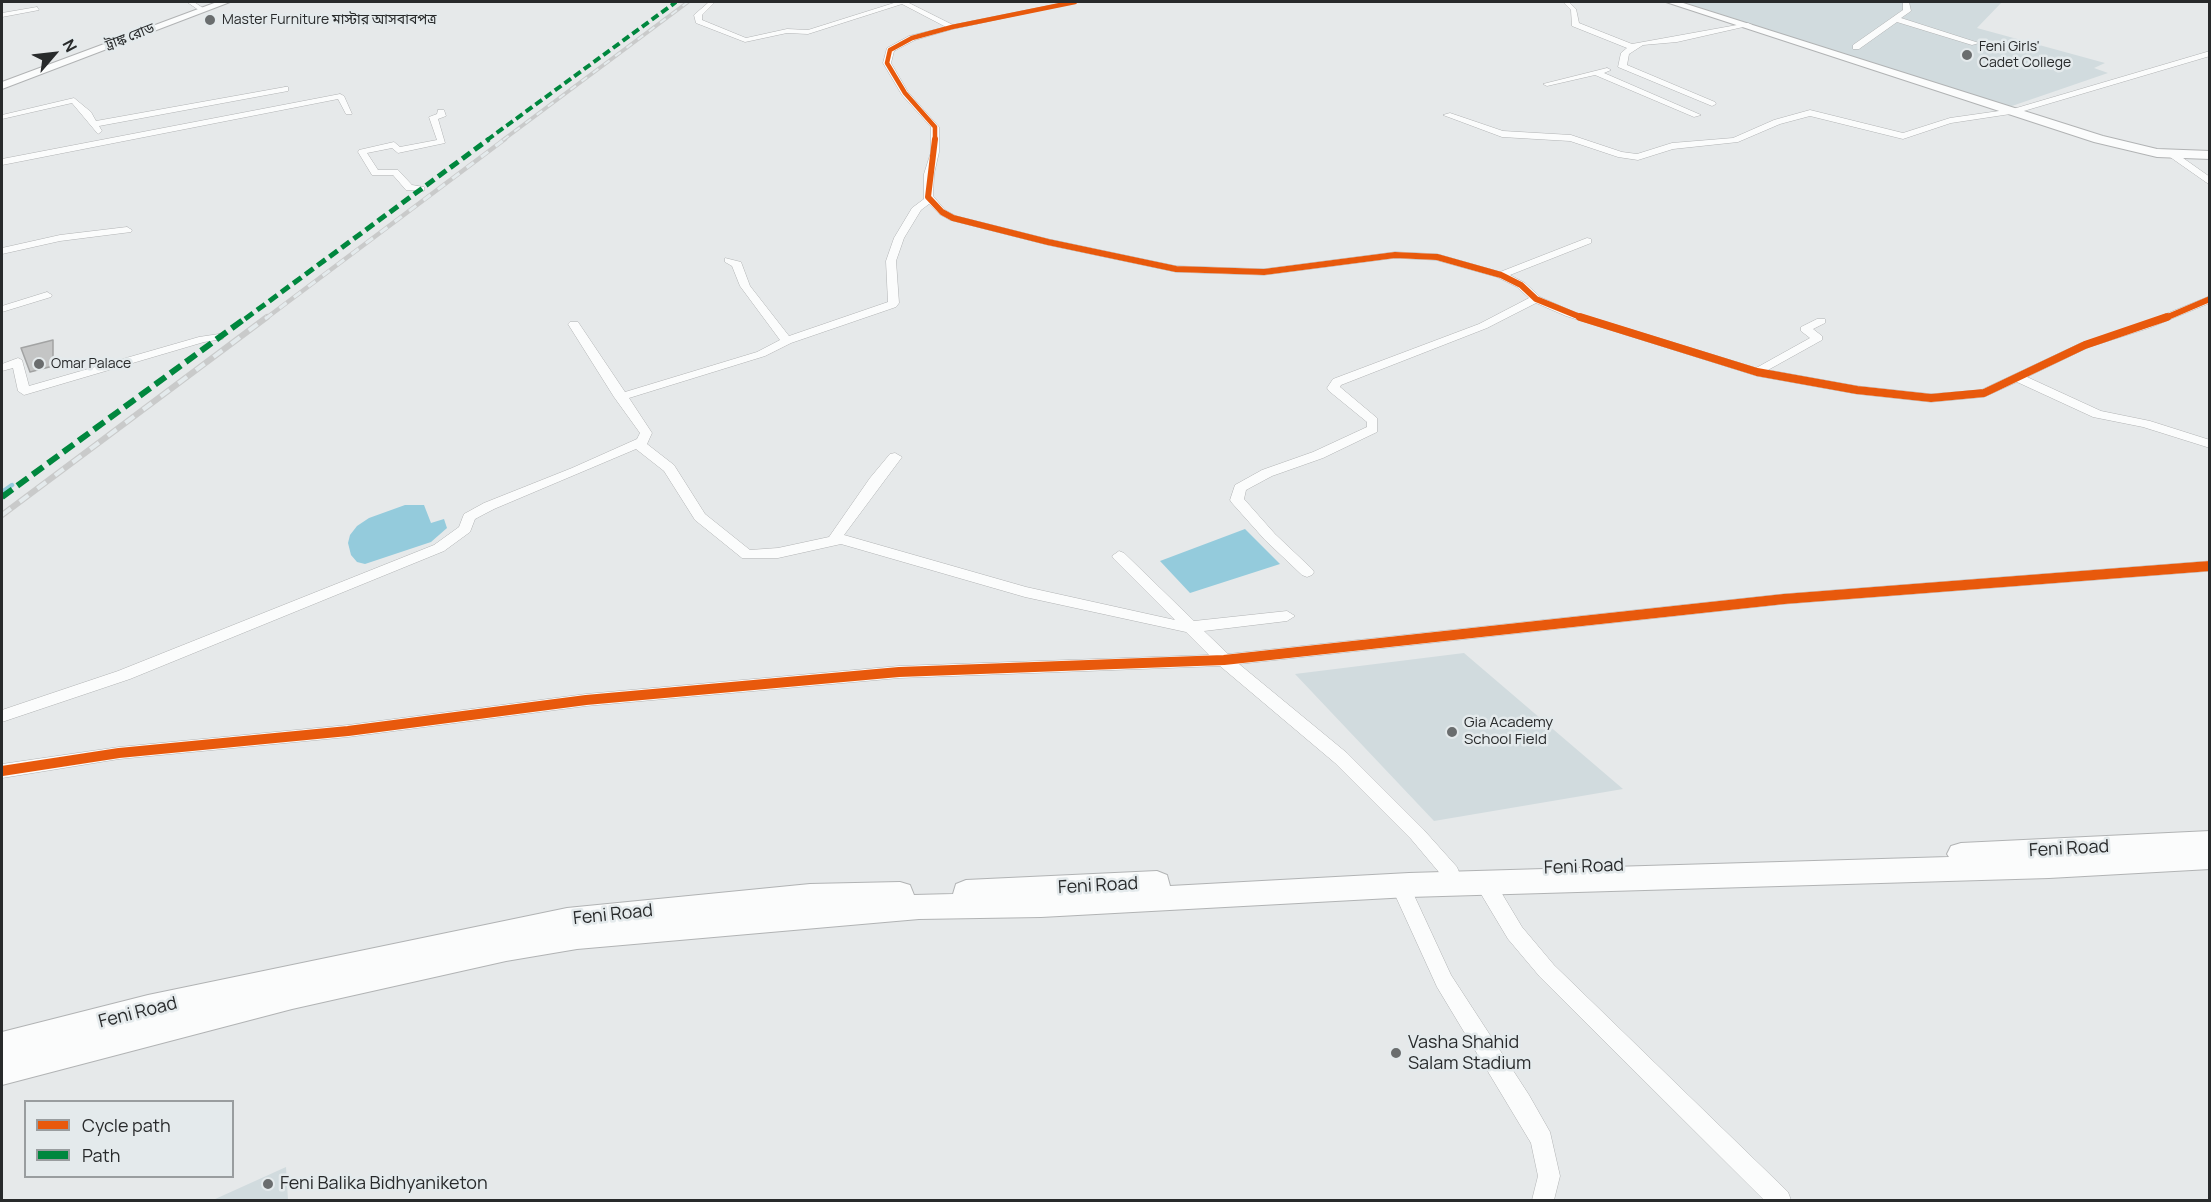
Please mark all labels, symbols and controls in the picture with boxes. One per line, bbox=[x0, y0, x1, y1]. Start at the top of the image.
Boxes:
place label: Master Furniture মাস্টার আসবাবপত্র bbox=[222, 12, 437, 28]
marker: Master Furniture মাস্টার আসবাবপত্র bbox=[203, 13, 217, 27]
street label: ট্রাঙ্ক রোড bbox=[103, 20, 157, 54]
north arrow bbox=[24, 24, 84, 84]
text: N bbox=[57, 35, 82, 56]
place label: Feni Girls' Cadet College bbox=[1979, 39, 2071, 72]
marker: Feni Girls' Cadet College bbox=[1960, 48, 1974, 62]
place label: Omar Palace bbox=[51, 356, 131, 372]
marker: Omar Palace bbox=[32, 357, 46, 371]
place label: Gia Academy School Field bbox=[1464, 714, 1553, 749]
marker: Gia Academy School Field bbox=[1445, 725, 1459, 739]
street label: Feni Road bbox=[2028, 836, 2110, 862]
street label: Feni Road bbox=[1544, 855, 1624, 879]
street label: Feni Road bbox=[1057, 873, 1139, 899]
street label: Feni Road bbox=[572, 900, 654, 930]
street label: Feni Road bbox=[96, 993, 180, 1033]
place label: Vasha Shahid Salam Stadium bbox=[1408, 1032, 1531, 1074]
marker: Vasha Shahid Salam Stadium bbox=[1389, 1046, 1403, 1060]
legend bbox=[24, 1100, 234, 1178]
text: Cycle path bbox=[82, 1113, 171, 1137]
text: Path bbox=[82, 1143, 120, 1167]
place label: Feni Balika Bidhyaniketon bbox=[280, 1173, 488, 1195]
marker: Feni Balika Bidhyaniketon bbox=[261, 1177, 275, 1191]

